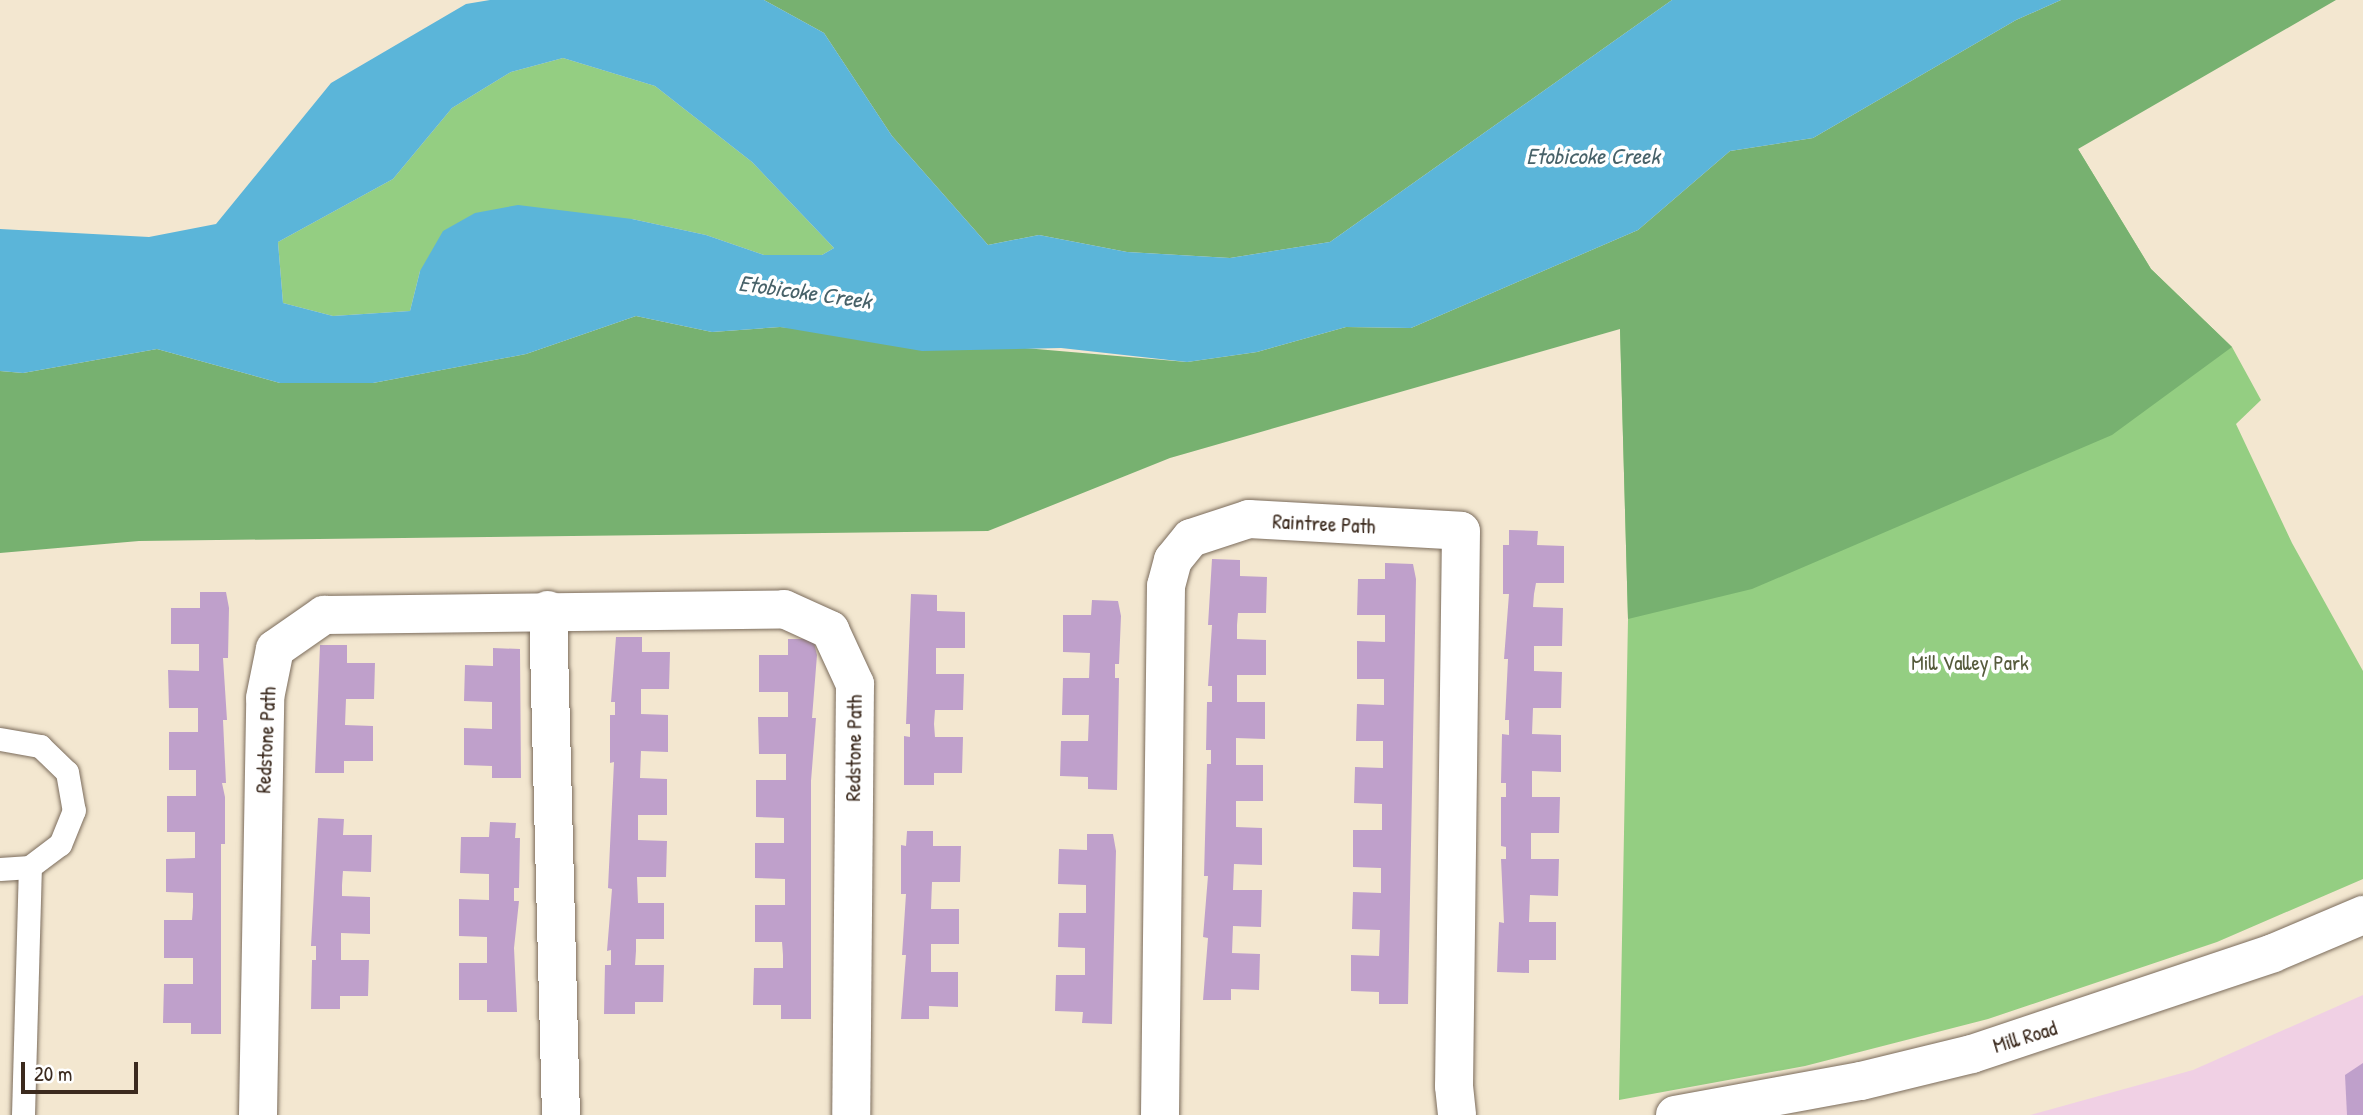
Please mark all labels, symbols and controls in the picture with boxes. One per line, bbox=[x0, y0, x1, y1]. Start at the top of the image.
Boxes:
water label: Etobicoke Creek bbox=[1526, 142, 1660, 170]
water label: Etobicoke Creek bbox=[737, 269, 873, 315]
street label: Raintree Path bbox=[1272, 509, 1376, 539]
park label: Mill Valley Park bbox=[1911, 650, 2029, 676]
street label: Redstone Path bbox=[251, 686, 281, 794]
street label: Redstone Path bbox=[840, 694, 868, 802]
street label: Mill Road bbox=[1990, 1015, 2060, 1059]
scale bar bbox=[24, 1048, 142, 1092]
text: 20 m bbox=[34, 1059, 72, 1088]

